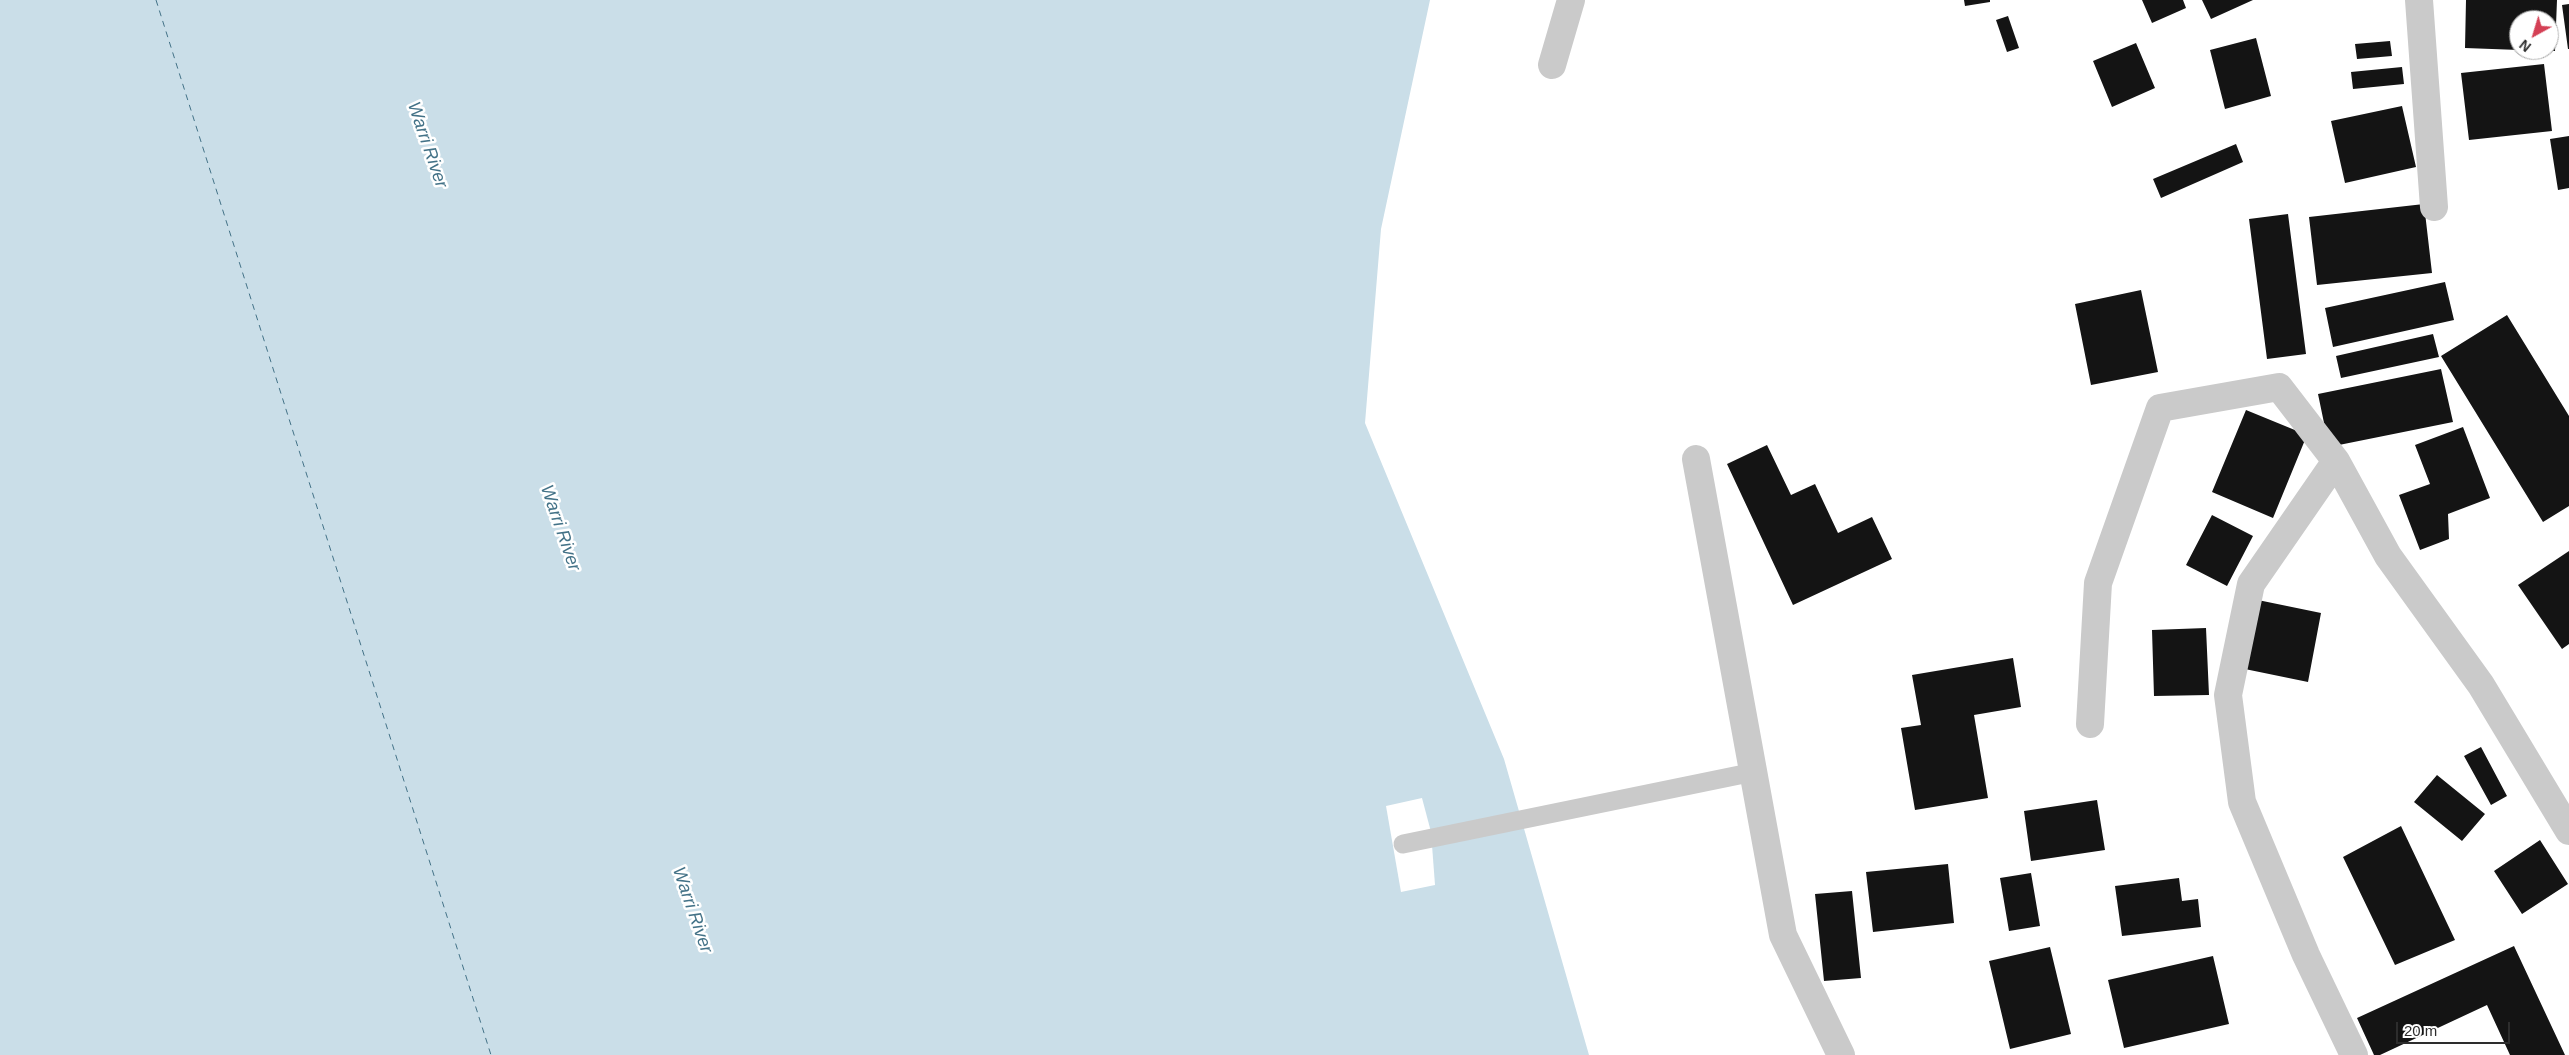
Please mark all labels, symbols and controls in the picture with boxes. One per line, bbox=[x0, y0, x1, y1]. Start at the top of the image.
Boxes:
north arrow bbox=[2509, 10, 2559, 60]
text: N bbox=[2516, 36, 2534, 55]
water label: Warri River bbox=[402, 99, 452, 191]
water label: Warri River bbox=[535, 482, 585, 574]
water label: Warri River bbox=[667, 864, 717, 956]
scale bar bbox=[2399, 1012, 2513, 1044]
text: 20 m bbox=[2404, 1022, 2437, 1039]

